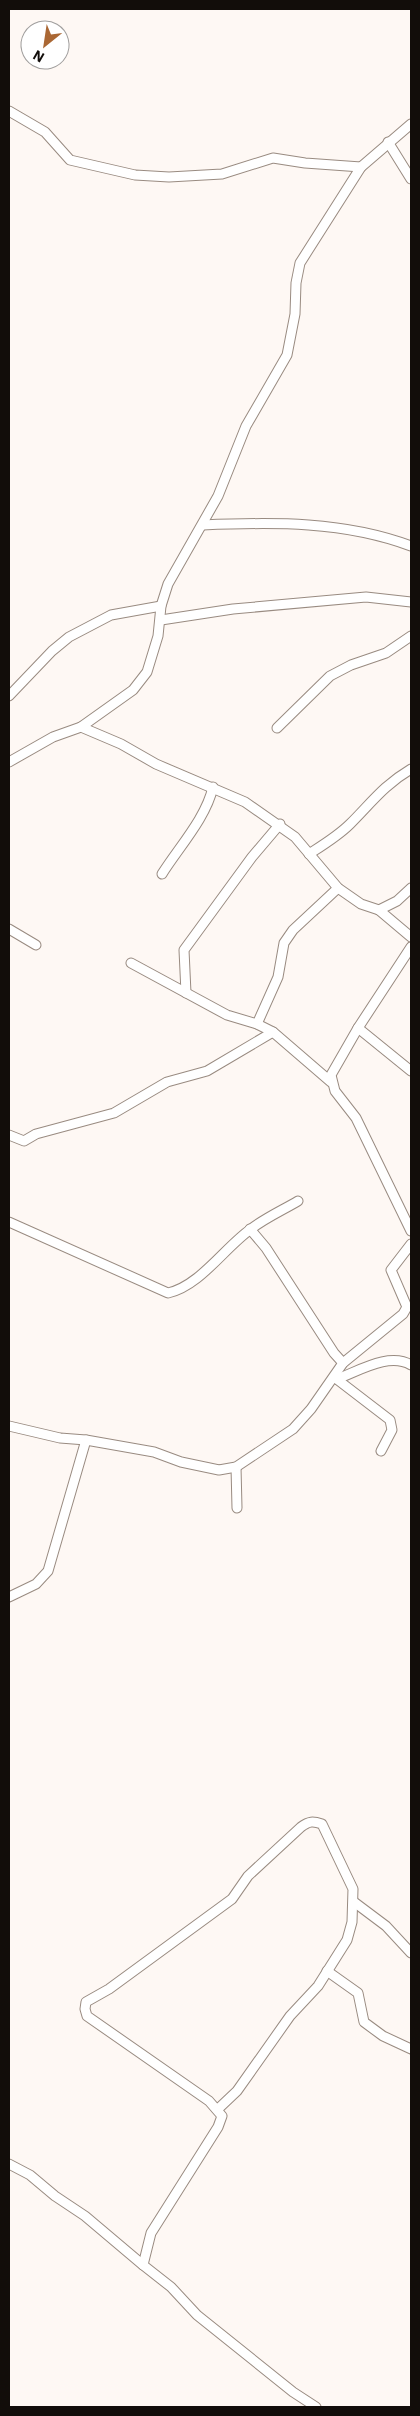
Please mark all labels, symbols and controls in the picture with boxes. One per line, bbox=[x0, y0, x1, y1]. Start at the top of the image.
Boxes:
north arrow bbox=[20, 20, 70, 70]
text: N bbox=[30, 46, 47, 67]

